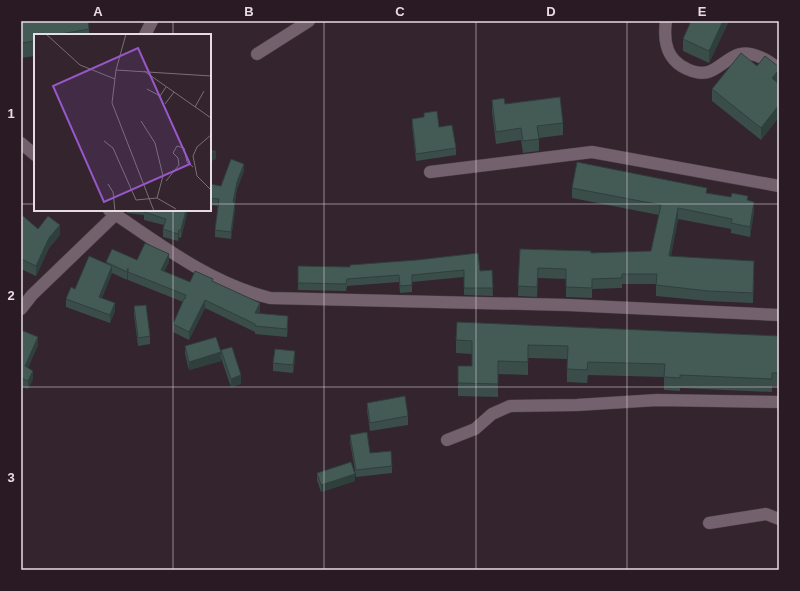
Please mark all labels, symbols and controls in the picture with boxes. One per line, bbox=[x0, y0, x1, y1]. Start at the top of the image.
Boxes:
text: A bbox=[93, 4, 103, 19]
text: B bbox=[244, 4, 254, 19]
text: C bbox=[395, 4, 405, 19]
text: D bbox=[546, 4, 556, 19]
text: E bbox=[698, 4, 707, 19]
inset map bbox=[34, 34, 211, 211]
text: 1 bbox=[7, 106, 15, 121]
text: 2 bbox=[7, 288, 15, 303]
text: 3 bbox=[7, 470, 15, 485]

